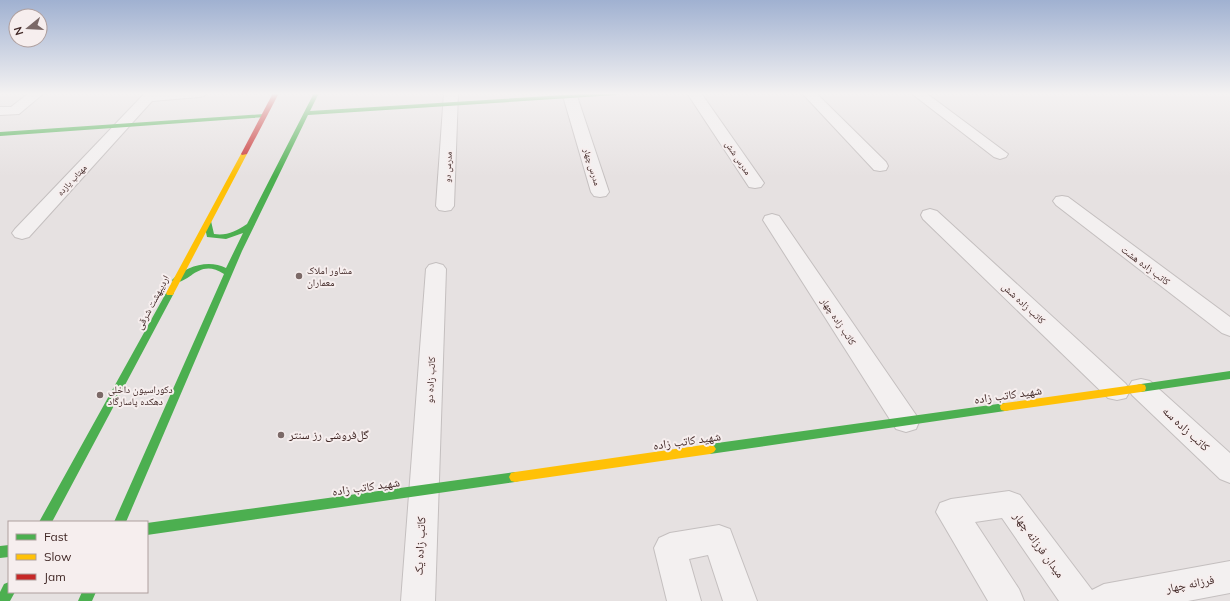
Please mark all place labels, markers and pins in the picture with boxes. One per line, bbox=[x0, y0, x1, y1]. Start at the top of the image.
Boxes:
place label: مشاور املاک معماران bbox=[307, 264, 353, 289]
marker: مشاور املاک معماران bbox=[294, 271, 304, 281]
place label: دکوراسیون داخلی دهکده پاسارگاد bbox=[108, 383, 173, 408]
marker: دکوراسیون داخلی دهکده پاسارگاد bbox=[95, 390, 105, 400]
place label: گل‌فروشی رز سنتر bbox=[288, 427, 369, 442]
marker: گل‌فروشی رز سنتر bbox=[276, 430, 286, 440]

